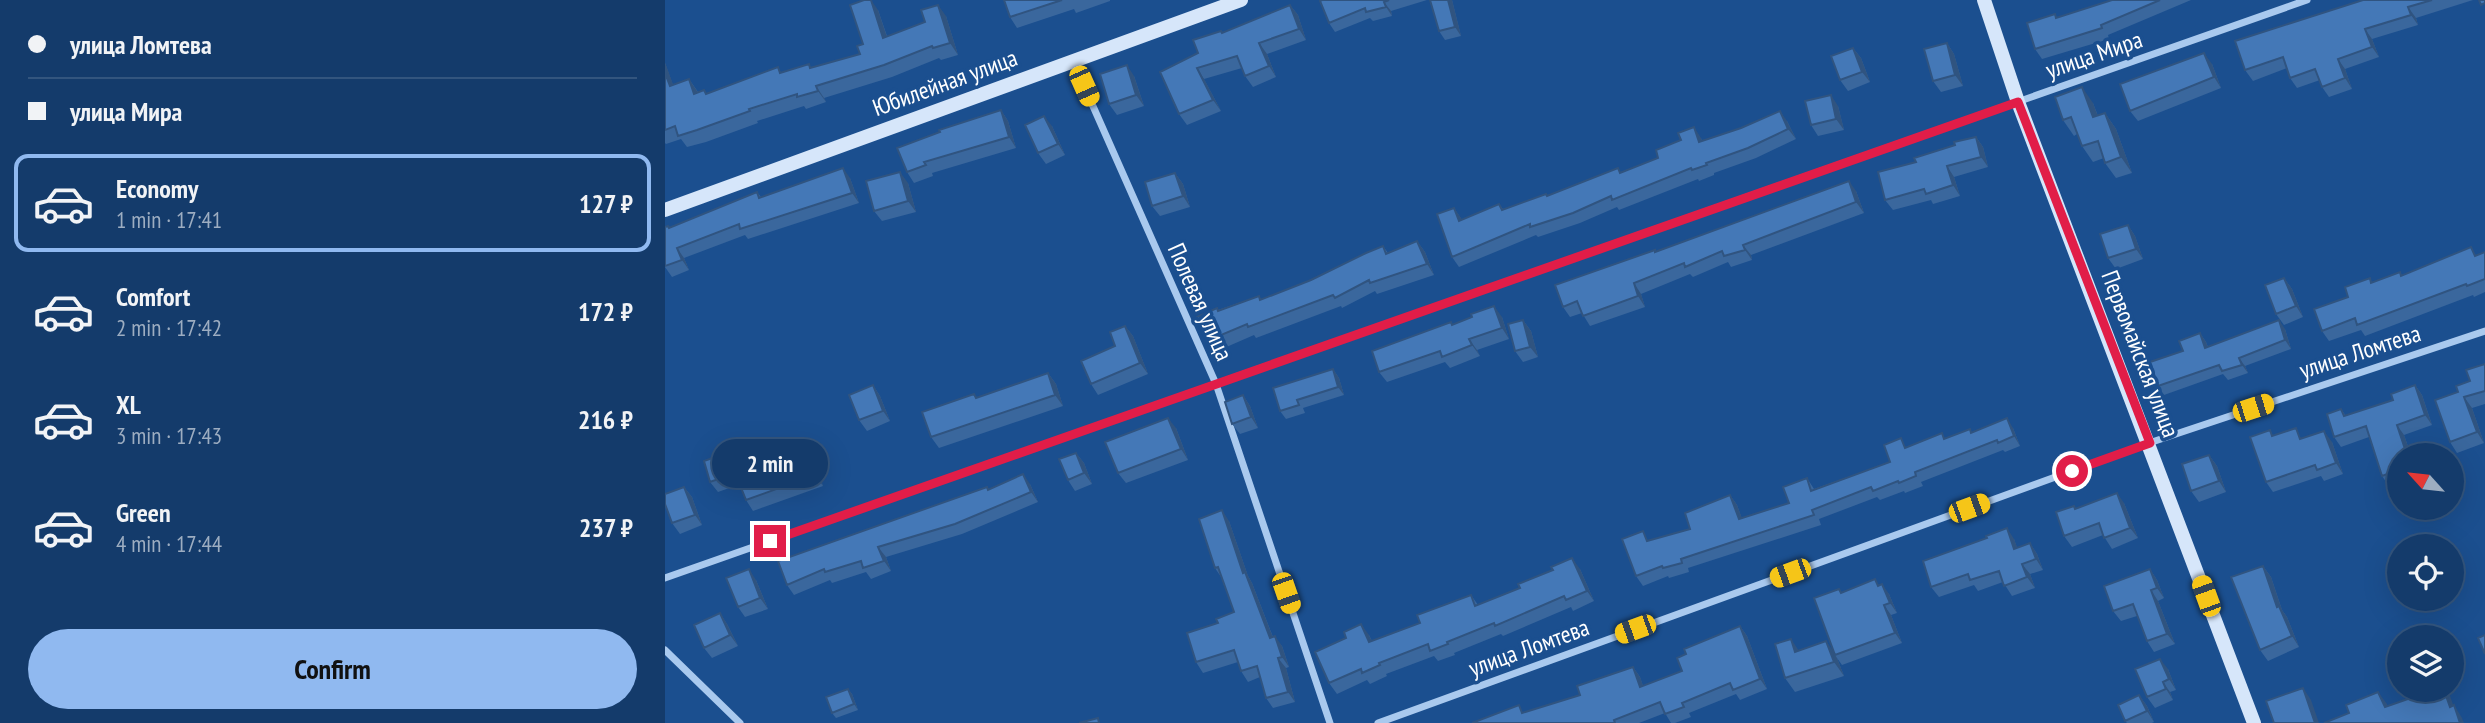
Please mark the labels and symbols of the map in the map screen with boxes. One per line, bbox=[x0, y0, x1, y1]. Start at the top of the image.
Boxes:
street label: улица Мира bbox=[2041, 24, 2146, 85]
street label: Юбилейная улица bbox=[868, 42, 1021, 123]
car bbox=[1066, 63, 1103, 109]
street label: Полевая улица bbox=[1161, 238, 1240, 365]
street label: Первомайская улица bbox=[2094, 266, 2187, 442]
street label: улица Ломтева bbox=[2295, 317, 2424, 386]
car bbox=[2230, 392, 2277, 424]
callout: 2 min bbox=[712, 440, 828, 489]
north arrow bbox=[2387, 443, 2464, 520]
route start bbox=[2056, 455, 2088, 487]
car bbox=[1946, 491, 1993, 525]
route end bbox=[754, 525, 786, 557]
car bbox=[1767, 556, 1814, 590]
car bbox=[1270, 570, 1303, 616]
car bbox=[2189, 573, 2224, 619]
street label: улица Ломтева bbox=[1464, 611, 1593, 684]
car bbox=[1612, 612, 1659, 646]

